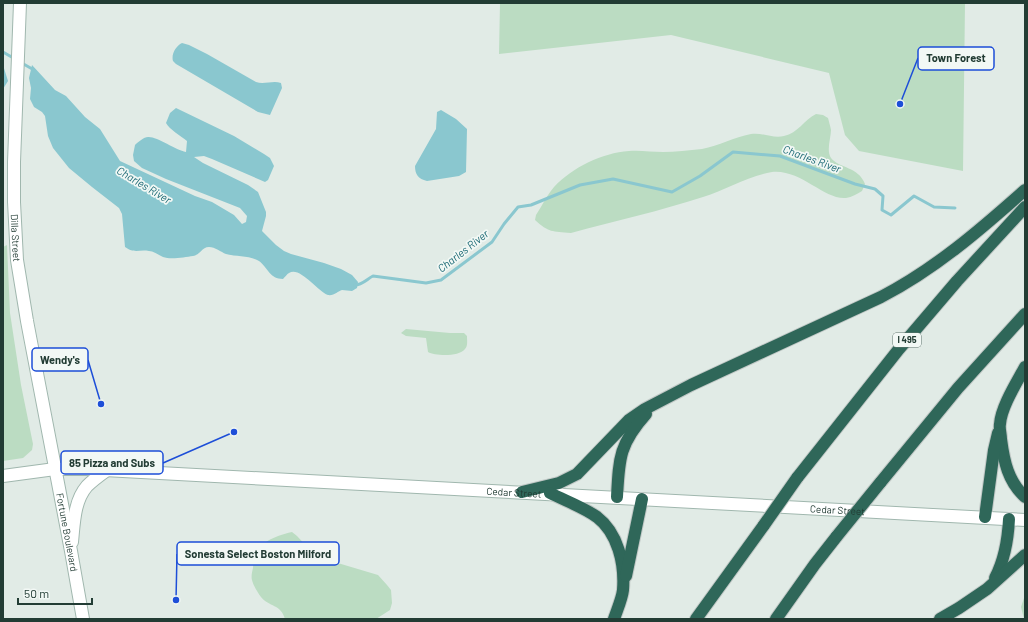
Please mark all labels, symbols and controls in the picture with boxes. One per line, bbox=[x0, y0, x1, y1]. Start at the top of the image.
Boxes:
callout: Town Forest bbox=[918, 47, 994, 70]
text: Town Forest bbox=[926, 51, 986, 64]
water label: Charles River bbox=[781, 142, 844, 175]
water label: Charles River bbox=[115, 163, 175, 206]
street label: Dilla Street bbox=[9, 214, 23, 262]
water label: Charles River bbox=[435, 226, 492, 274]
road number: I 495 bbox=[893, 333, 921, 347]
callout: Wendy's bbox=[32, 348, 88, 371]
text: Wendy's bbox=[40, 353, 80, 366]
callout: 85 Pizza and Subs bbox=[61, 451, 163, 474]
text: 85 Pizza and Subs bbox=[69, 456, 156, 469]
street label: Cedar Street bbox=[486, 485, 542, 500]
street label: Fortune Boulevard bbox=[54, 492, 80, 572]
street label: Cedar Street bbox=[810, 502, 866, 517]
callout: Sonesta Select Boston Milford bbox=[177, 542, 339, 565]
text: Sonesta Select Boston Milford bbox=[185, 547, 331, 560]
scale bar bbox=[18, 580, 92, 606]
text: 50 m bbox=[24, 586, 49, 600]

